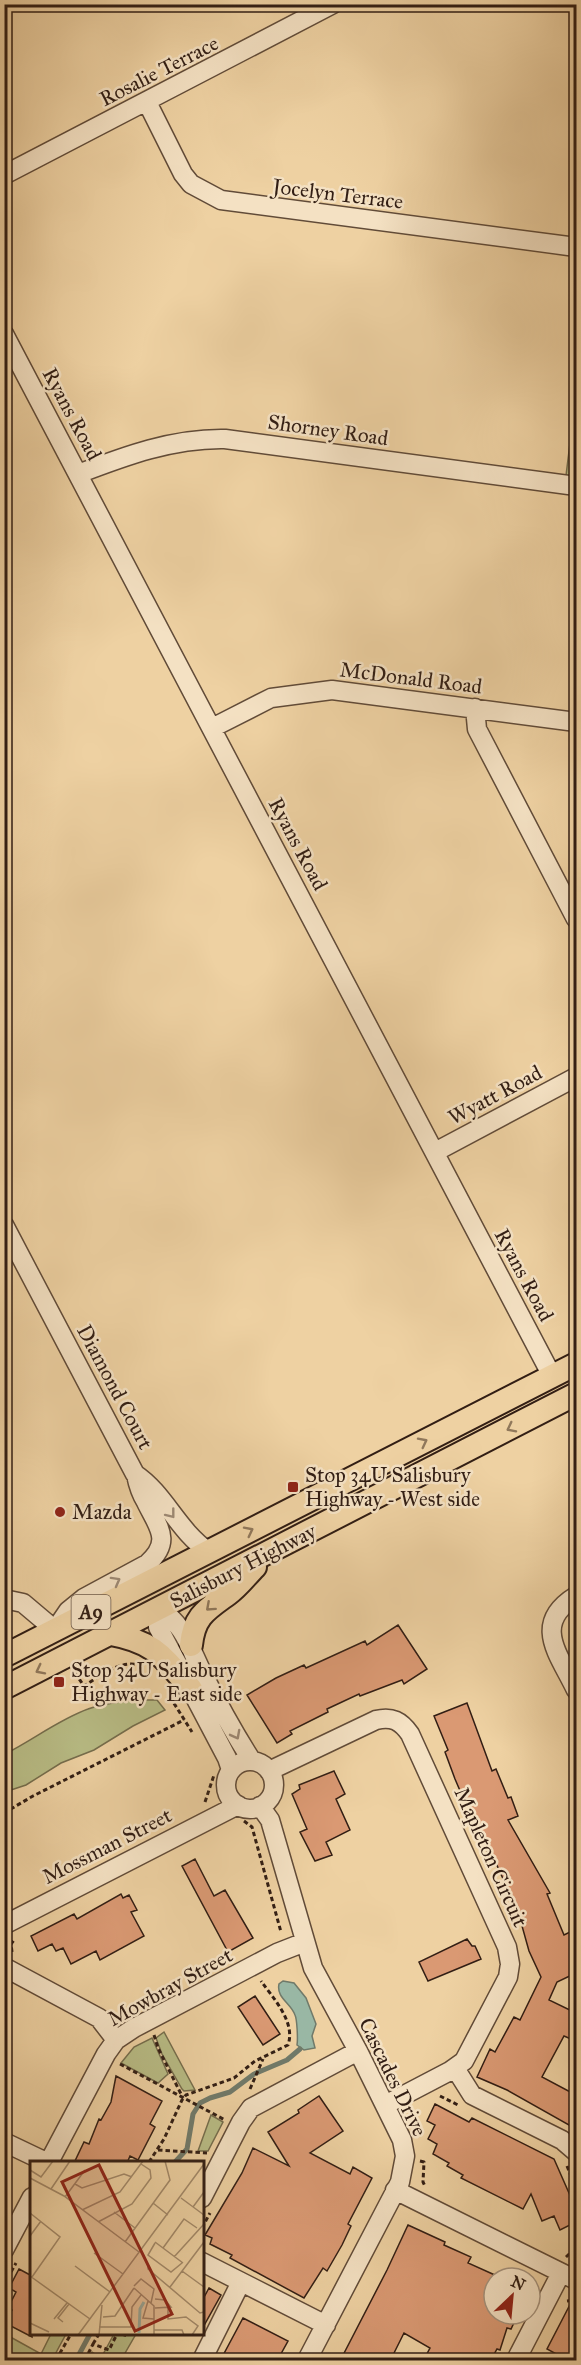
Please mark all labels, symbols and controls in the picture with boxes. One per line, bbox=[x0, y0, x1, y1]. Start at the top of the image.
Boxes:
street label: Rosalie Terrace bbox=[95, 30, 223, 112]
street label: Jocelyn Terrace bbox=[269, 173, 405, 215]
street label: Ryans Road bbox=[37, 363, 107, 465]
street label: Shorney Road bbox=[266, 409, 390, 451]
street label: McDonald Road bbox=[338, 656, 484, 700]
street label: Ryans Road bbox=[263, 793, 333, 895]
street label: Wyatt Road bbox=[444, 1059, 547, 1131]
street label: Ryans Road bbox=[489, 1224, 559, 1326]
street label: Diamond Court bbox=[71, 1320, 159, 1454]
one-way arrow bbox=[507, 1420, 518, 1432]
one-way arrow bbox=[417, 1438, 428, 1450]
place label: Stop 34U Salisbury Highway - West side bbox=[305, 1462, 480, 1512]
marker: Stop 34U Salisbury Highway - West side bbox=[286, 1480, 300, 1494]
place label: Mazda bbox=[72, 1499, 132, 1525]
marker: Mazda bbox=[53, 1505, 67, 1519]
one-way arrow bbox=[164, 1507, 175, 1518]
street label: Salisbury Highway bbox=[165, 1517, 322, 1614]
one-way arrow bbox=[243, 1527, 254, 1538]
one-way arrow bbox=[109, 1577, 120, 1588]
road number: A9 bbox=[72, 1595, 110, 1629]
one-way arrow bbox=[207, 1600, 217, 1611]
place label: Stop 34U Salisbury Highway - East side bbox=[71, 1657, 242, 1707]
one-way arrow bbox=[36, 1663, 46, 1674]
marker: Stop 34U Salisbury Highway - East side bbox=[52, 1675, 66, 1689]
one-way arrow bbox=[229, 1728, 240, 1739]
street label: Mapleton Circuit bbox=[449, 1783, 534, 1931]
street label: Mossman Street bbox=[38, 1802, 177, 1890]
street label: Mowbray Street bbox=[103, 1942, 238, 2032]
street label: Cascades Drive bbox=[353, 2014, 433, 2141]
inset map bbox=[30, 2161, 204, 2335]
north arrow bbox=[482, 2266, 542, 2326]
text: N bbox=[508, 2271, 529, 2295]

